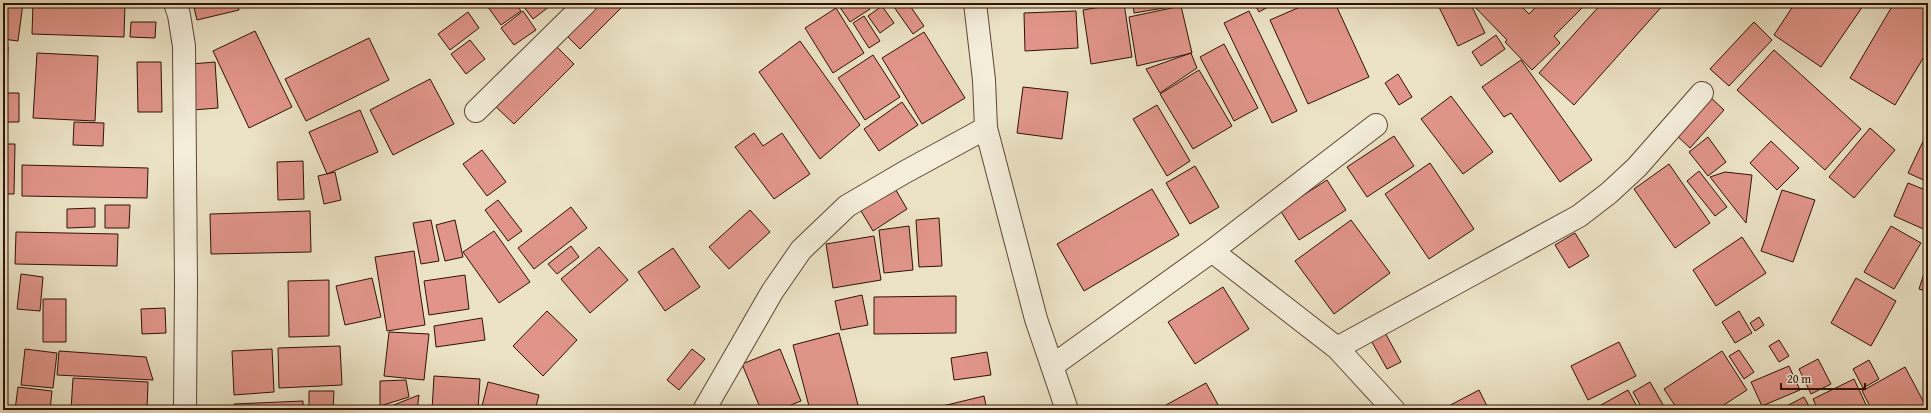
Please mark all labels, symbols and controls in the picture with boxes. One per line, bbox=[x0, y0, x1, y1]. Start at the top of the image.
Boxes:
scale bar bbox=[1781, 365, 1865, 391]
text: 20 m bbox=[1787, 370, 1811, 387]

